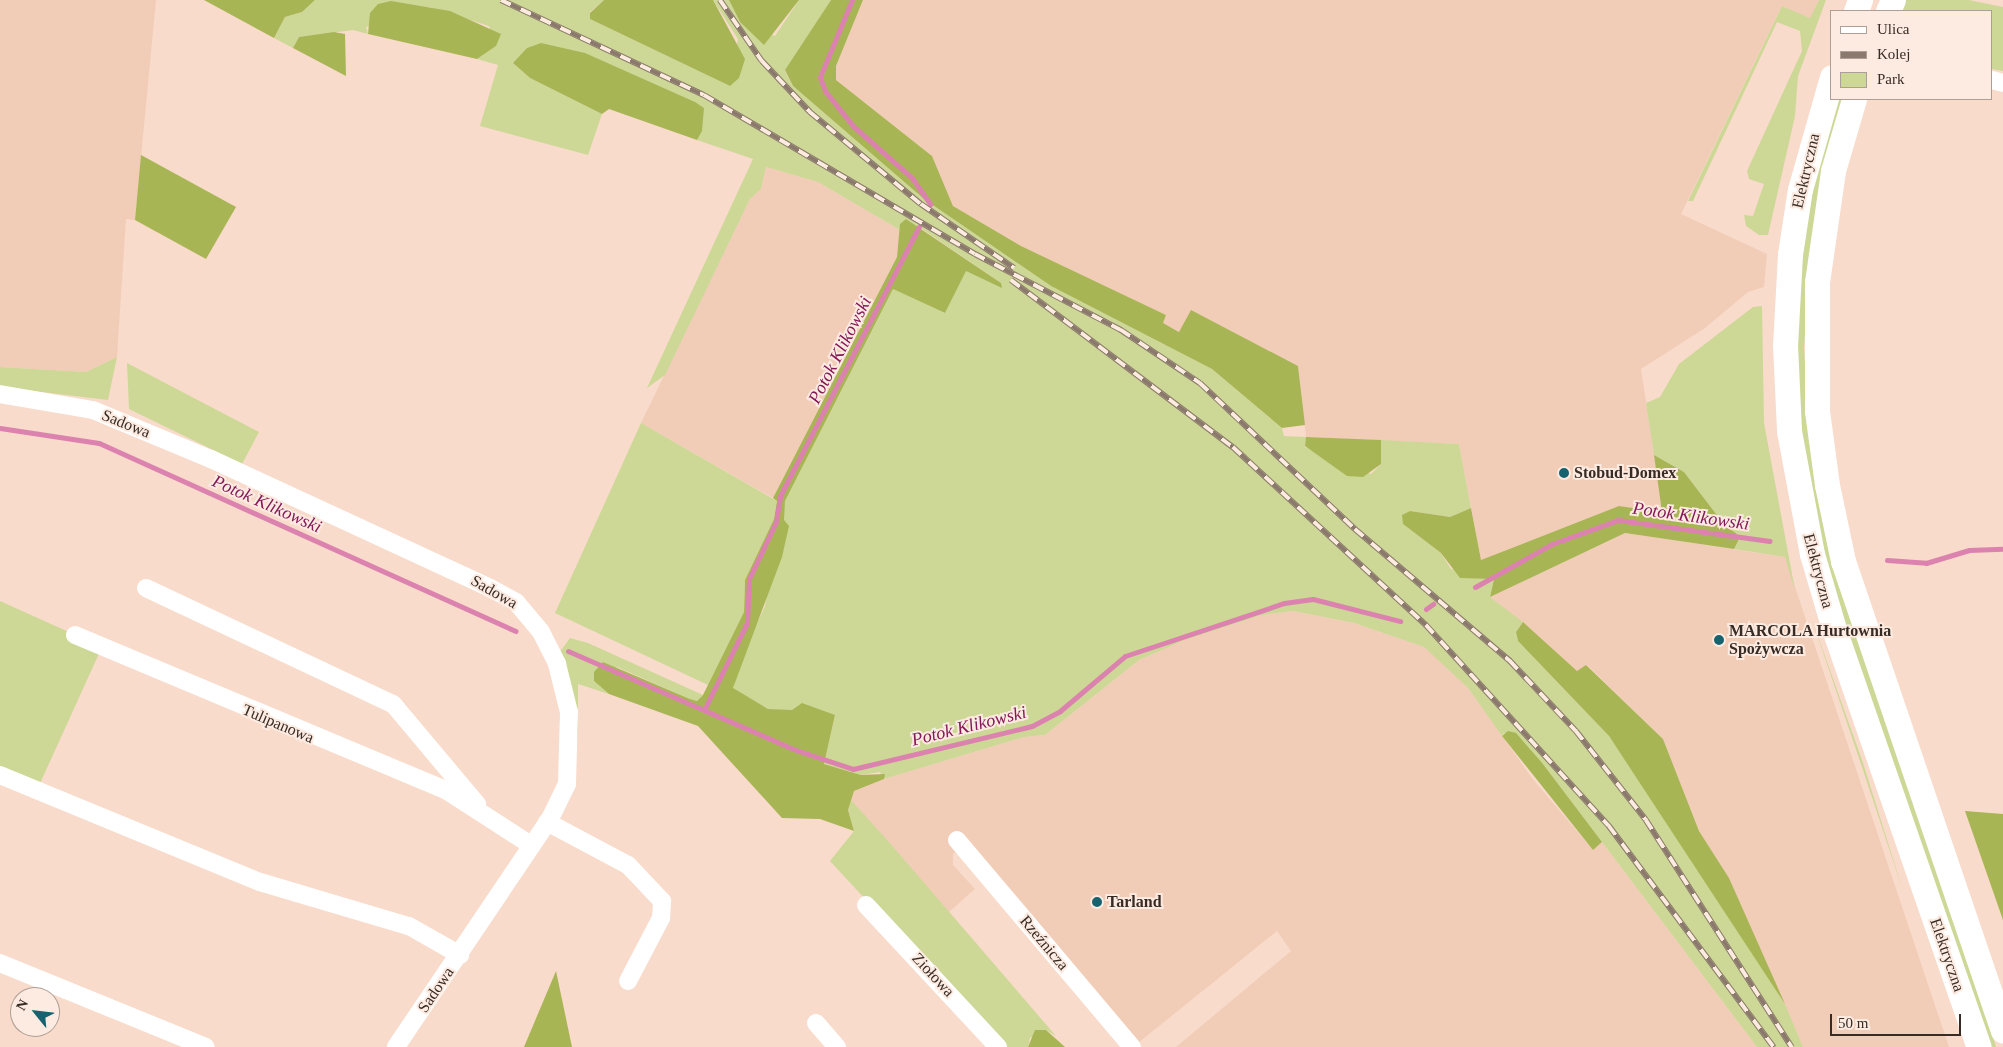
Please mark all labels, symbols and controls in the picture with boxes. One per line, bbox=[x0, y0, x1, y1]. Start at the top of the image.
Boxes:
legend bbox=[1830, 10, 1993, 100]
text: Ulica bbox=[1877, 21, 1909, 37]
text: Kolej bbox=[1877, 46, 1910, 62]
text: Park bbox=[1877, 71, 1905, 87]
street label: Elektryczna bbox=[1788, 132, 1824, 210]
water label: Potok Klikowski bbox=[804, 293, 876, 407]
street label: Sadowa bbox=[99, 406, 153, 442]
place label: Stobud-Domex bbox=[1574, 463, 1676, 483]
marker: Stobud-Domex bbox=[1558, 467, 1570, 479]
water label: Potok Klikowski bbox=[209, 470, 325, 538]
water label: Potok Klikowski bbox=[1631, 497, 1751, 535]
street label: Elektryczna bbox=[1799, 532, 1837, 610]
street label: Sadowa bbox=[467, 571, 521, 613]
place label: MARCOLA Hurtownia Spożywcza bbox=[1729, 621, 1892, 659]
marker: MARCOLA Hurtownia Spożywcza bbox=[1713, 634, 1725, 646]
street label: Tulipanowa bbox=[239, 700, 317, 748]
water label: Potok Klikowski bbox=[909, 701, 1029, 751]
place label: Tarland bbox=[1107, 892, 1162, 912]
marker: Tarland bbox=[1091, 896, 1103, 908]
street label: Rzeźnicza bbox=[1016, 912, 1072, 974]
street label: Elektryczna bbox=[1925, 916, 1969, 994]
street label: Ziołowa bbox=[908, 949, 958, 1001]
street label: Sadowa bbox=[414, 964, 458, 1016]
north arrow bbox=[10, 987, 60, 1037]
text: N bbox=[13, 997, 31, 1013]
scale bar bbox=[1833, 1004, 1964, 1036]
text: 50 m bbox=[1838, 1015, 1868, 1031]

